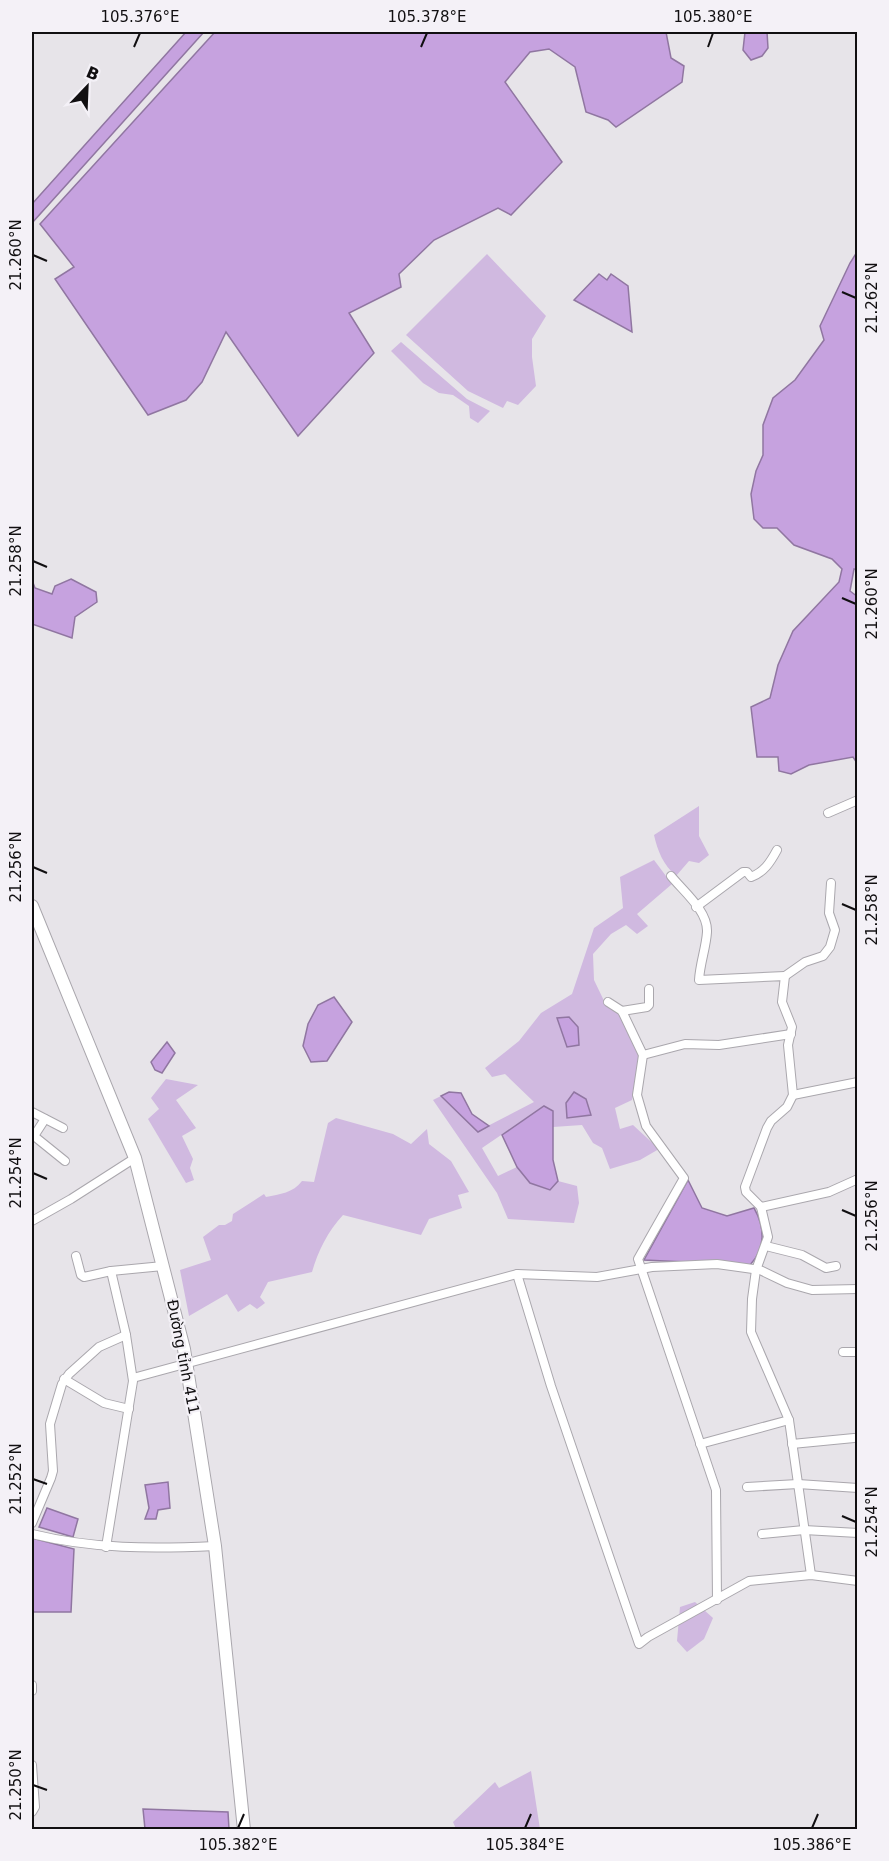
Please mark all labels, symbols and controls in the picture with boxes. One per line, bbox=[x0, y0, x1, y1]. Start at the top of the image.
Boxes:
text: 105.376°E bbox=[100, 8, 180, 26]
text: 105.378°E bbox=[387, 8, 467, 26]
text: 105.380°E bbox=[673, 8, 753, 26]
north arrow bbox=[57, 57, 117, 117]
text: B bbox=[83, 63, 102, 85]
text: 21.260°N bbox=[7, 219, 25, 291]
text: 21.262°N bbox=[863, 262, 881, 334]
text: 21.258°N bbox=[7, 525, 25, 597]
text: 21.260°N bbox=[863, 568, 881, 640]
text: 21.256°N bbox=[7, 831, 25, 903]
text: 21.258°N bbox=[863, 874, 881, 946]
text: 21.254°N bbox=[7, 1137, 25, 1209]
text: 21.256°N bbox=[863, 1180, 881, 1252]
street label: Đường tỉnh 411 bbox=[163, 1298, 203, 1416]
text: 21.252°N bbox=[7, 1443, 25, 1515]
text: 21.254°N bbox=[863, 1486, 881, 1558]
text: 21.250°N bbox=[7, 1749, 25, 1821]
text: 105.382°E bbox=[198, 1836, 278, 1854]
text: 105.384°E bbox=[485, 1836, 565, 1854]
text: 105.386°E bbox=[772, 1836, 852, 1854]

